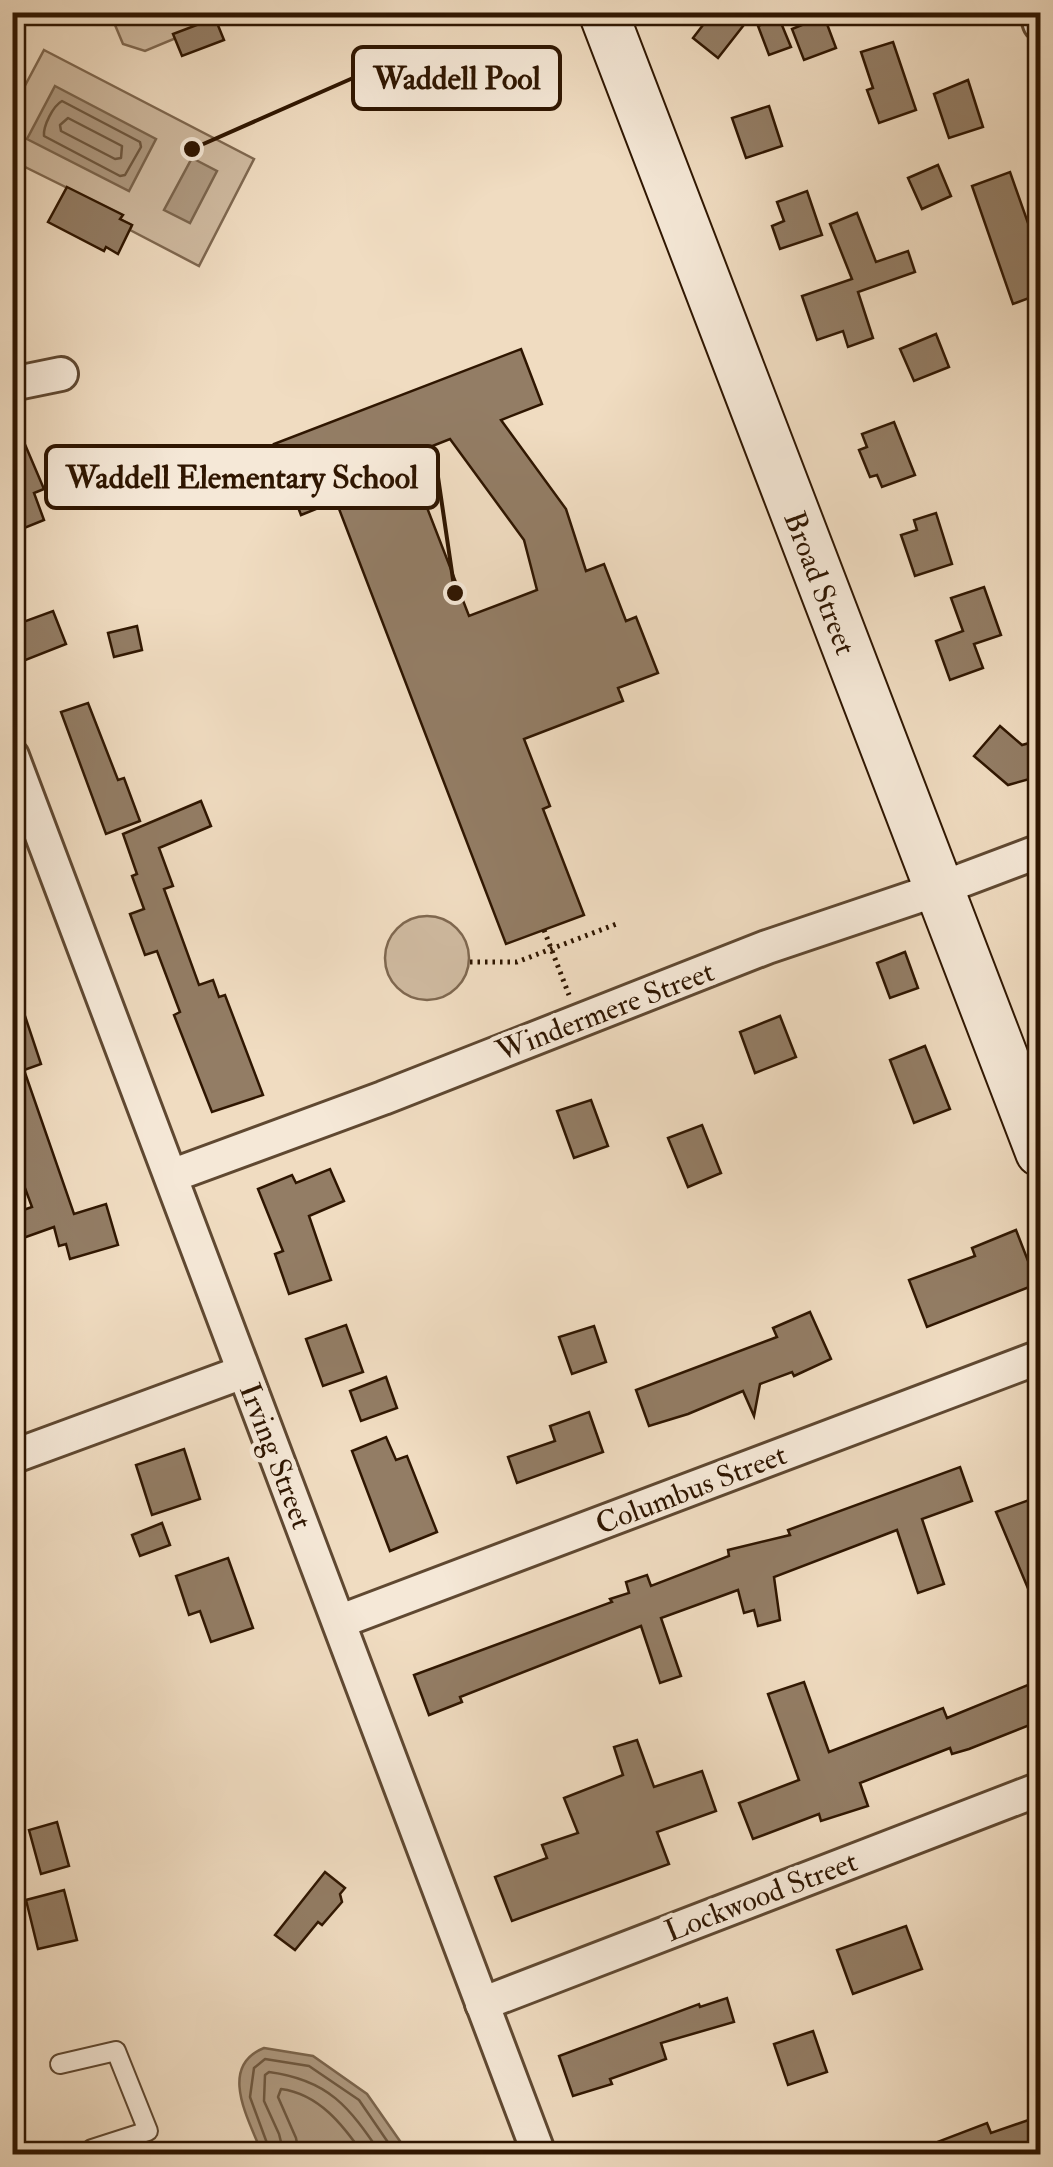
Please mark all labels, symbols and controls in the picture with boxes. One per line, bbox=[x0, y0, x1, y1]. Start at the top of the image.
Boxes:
callout: Waddell Pool bbox=[353, 47, 560, 109]
text: Waddell Pool bbox=[372, 59, 542, 99]
callout: Waddell Elementary School bbox=[46, 446, 438, 508]
text: Waddell Elementary School bbox=[65, 458, 419, 498]
street label: Broad Street bbox=[775, 506, 864, 660]
street label: Windermere Street bbox=[490, 953, 720, 1070]
street label: Irving Street bbox=[231, 1378, 320, 1535]
street label: Columbus Street bbox=[590, 1436, 792, 1543]
street label: Lockwood Street bbox=[660, 1843, 863, 1950]

